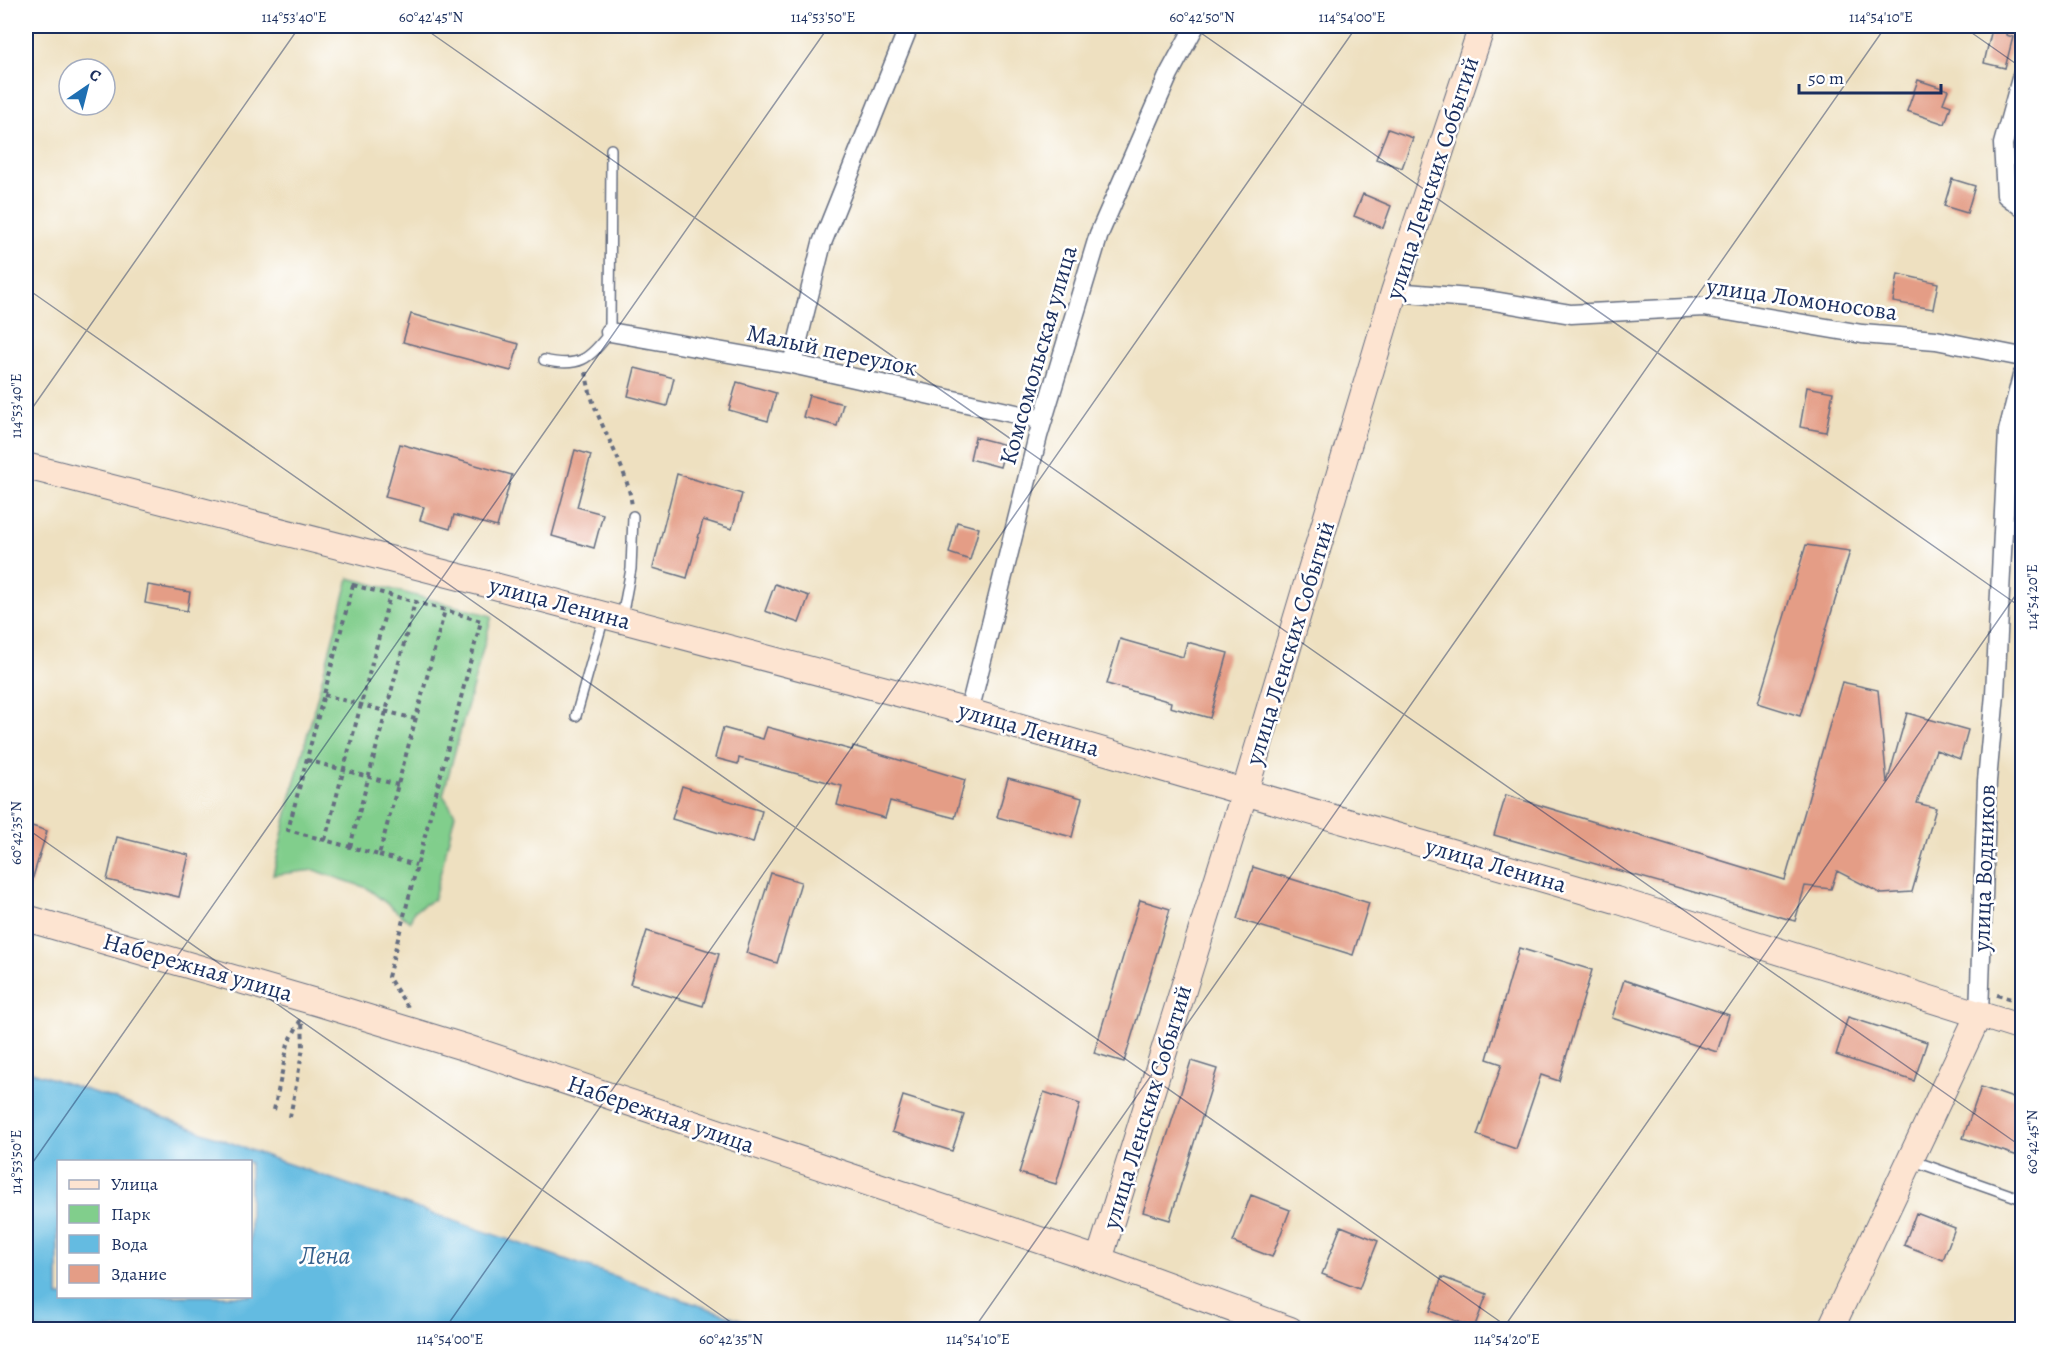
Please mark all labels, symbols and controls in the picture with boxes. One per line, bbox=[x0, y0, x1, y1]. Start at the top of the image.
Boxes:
text: 114°53'40"E bbox=[261, 7, 327, 27]
text: 60°42'45"N bbox=[399, 7, 463, 27]
text: 114°53'50"E bbox=[791, 7, 855, 27]
text: 60°42'50"N bbox=[1169, 7, 1235, 27]
text: 114°54'00"E bbox=[1319, 7, 1385, 27]
text: 114°54'10"E bbox=[1849, 7, 1913, 27]
street label: улица Ленских Событий bbox=[1377, 52, 1486, 304]
north arrow bbox=[57, 57, 117, 117]
scale bar bbox=[1799, 57, 1942, 95]
text: С bbox=[85, 64, 105, 87]
text: 50 m bbox=[1808, 66, 1844, 90]
street label: Комсомольская улица bbox=[991, 242, 1085, 468]
street label: улица Ломоносова bbox=[1704, 270, 1899, 328]
street label: Малый переулок bbox=[744, 316, 920, 384]
text: 114°53'40"E bbox=[6, 373, 26, 439]
street label: улица Ленских Событий bbox=[1237, 517, 1342, 770]
text: 114°54'20"E bbox=[2022, 564, 2042, 630]
street label: улица Ленина bbox=[485, 568, 634, 637]
street label: улица Ленина bbox=[954, 693, 1103, 764]
street label: улица Водников bbox=[1965, 784, 2003, 953]
text: 60°42'35"N bbox=[6, 801, 26, 865]
street label: улица Ленина bbox=[1421, 829, 1570, 900]
street label: Набережная улица bbox=[99, 925, 297, 1009]
street label: улица Ленских Событий bbox=[1094, 981, 1199, 1234]
street label: Набережная улица bbox=[563, 1067, 759, 1161]
text: 60°42'45"N bbox=[2022, 1110, 2042, 1174]
text: 114°53'50"E bbox=[6, 1130, 26, 1194]
legend bbox=[57, 1160, 252, 1298]
text: Улица bbox=[111, 1172, 159, 1196]
text: Парк bbox=[111, 1202, 151, 1226]
text: Вода bbox=[111, 1232, 149, 1256]
water label: Лена bbox=[298, 1238, 351, 1273]
text: Здание bbox=[111, 1262, 167, 1286]
text: 114°54'00"E bbox=[417, 1329, 483, 1349]
text: 60°42'35"N bbox=[699, 1329, 763, 1349]
text: 114°54'10"E bbox=[946, 1329, 1010, 1349]
text: 114°54'20"E bbox=[1474, 1329, 1540, 1349]

